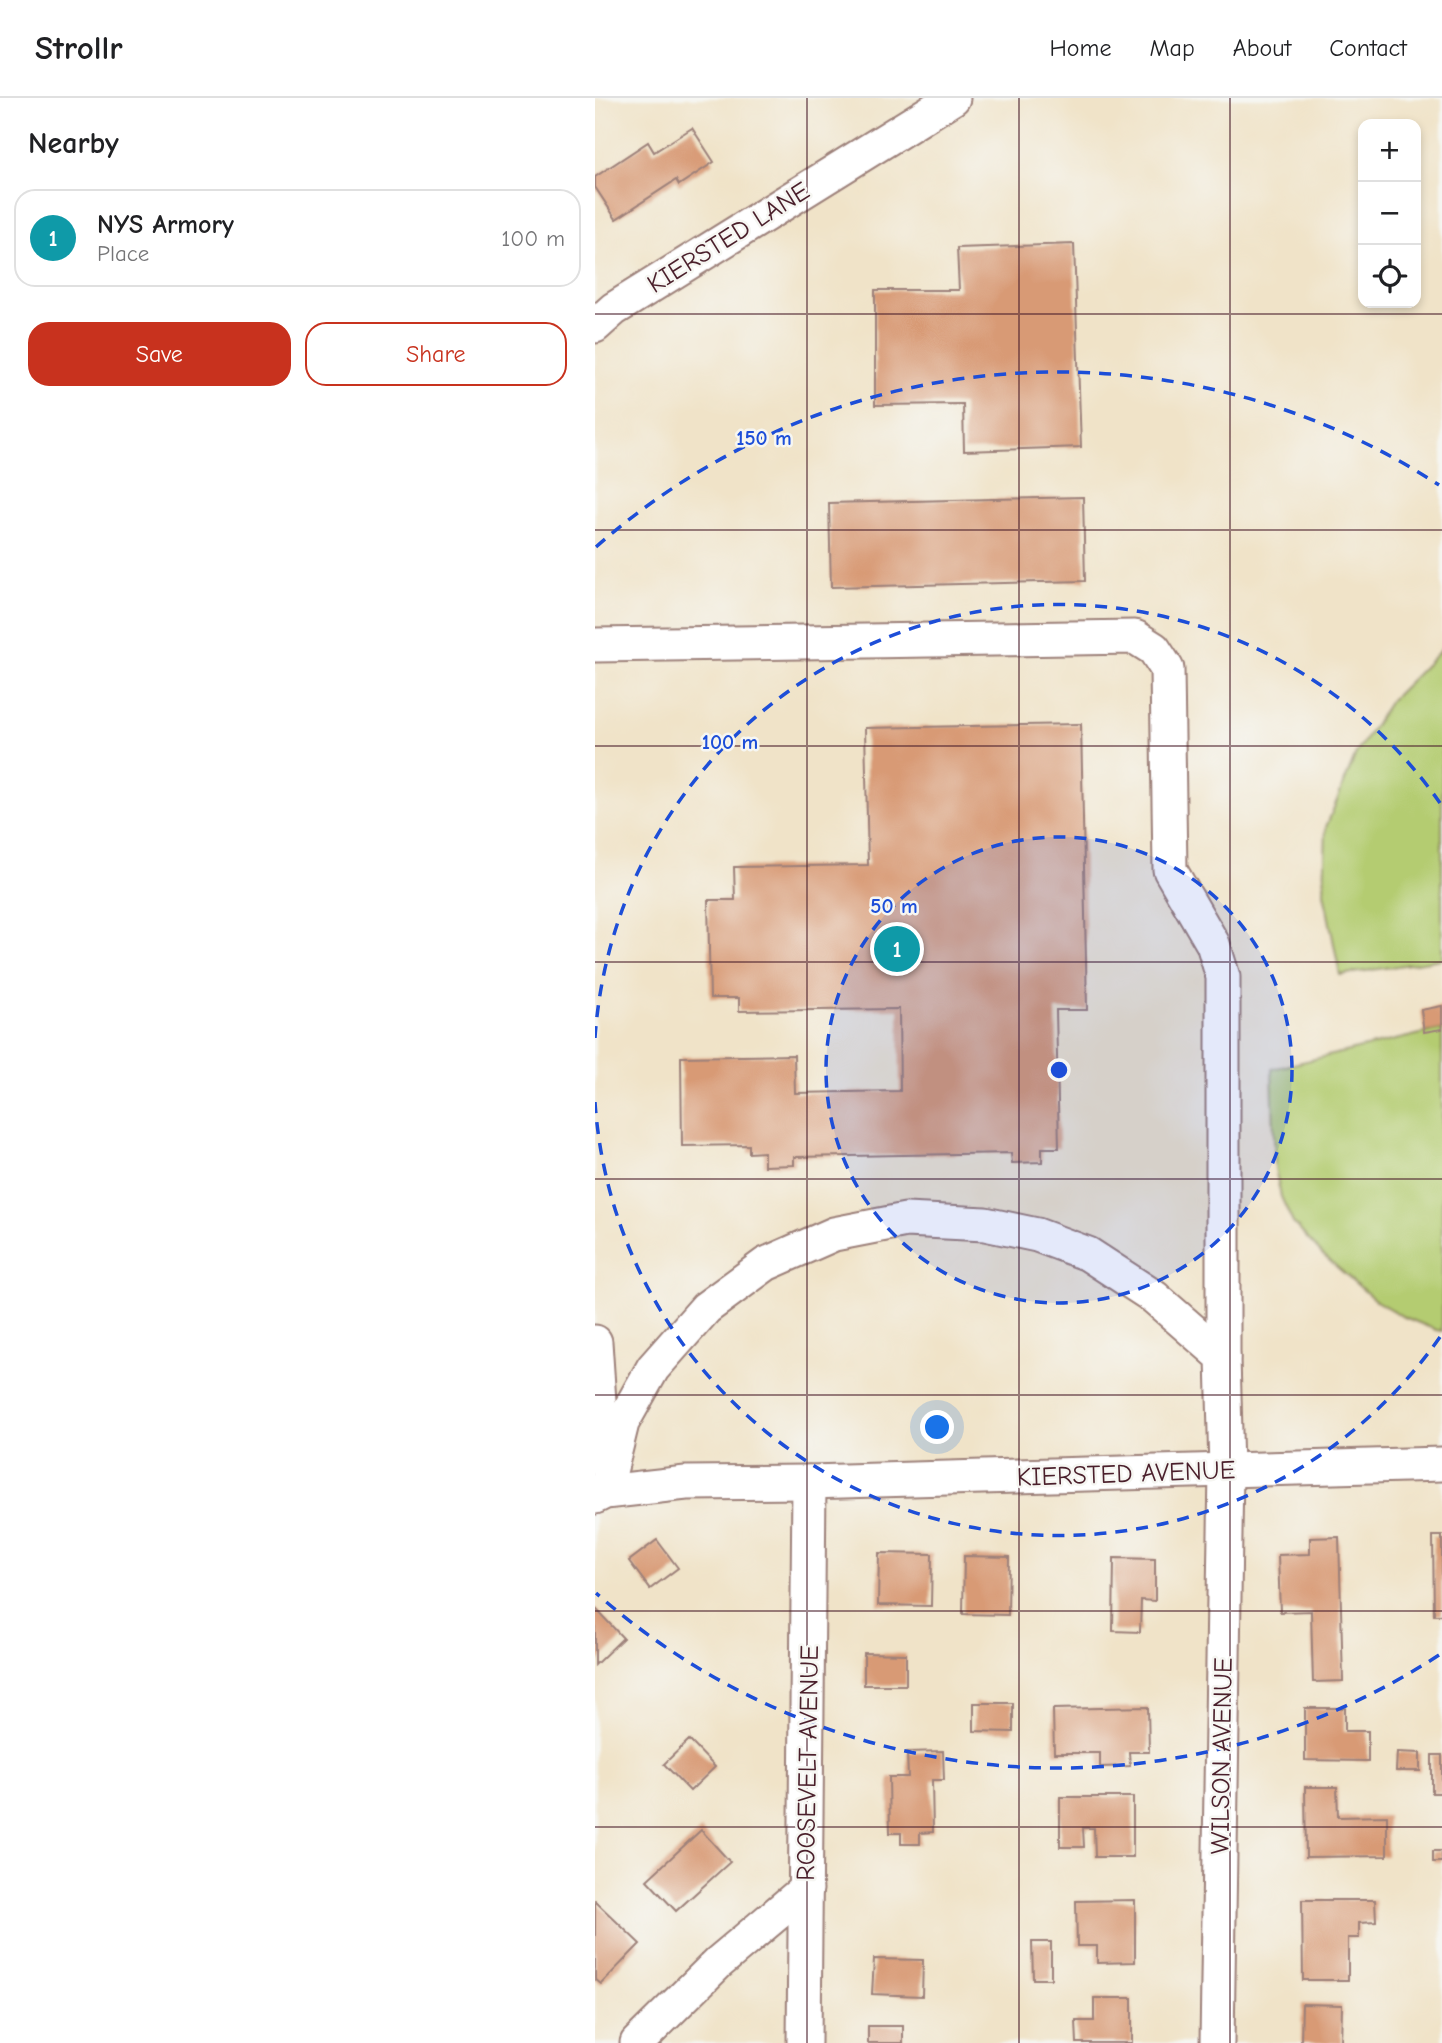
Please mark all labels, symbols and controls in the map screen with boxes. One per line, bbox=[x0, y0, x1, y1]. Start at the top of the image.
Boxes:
text: Strollr bbox=[35, 29, 123, 67]
text: Home bbox=[1050, 34, 1111, 62]
text: Map bbox=[1149, 34, 1195, 62]
text: About bbox=[1233, 34, 1291, 62]
text: Contact bbox=[1329, 34, 1407, 62]
map controls bbox=[1358, 119, 1421, 308]
button: + bbox=[1358, 119, 1421, 182]
text: Nearby bbox=[28, 126, 119, 161]
street label: KIERSTED LANE bbox=[642, 176, 815, 300]
button: − bbox=[1358, 182, 1421, 245]
text: NYS Armory bbox=[97, 210, 234, 240]
text: 1 bbox=[48, 225, 58, 252]
text: 100 m bbox=[501, 225, 565, 252]
text: Place bbox=[97, 240, 149, 267]
button: locate bbox=[1358, 245, 1421, 308]
button: Save bbox=[28, 322, 291, 386]
button: Share bbox=[305, 322, 567, 386]
text: 150 m bbox=[736, 426, 792, 450]
text: 100 m bbox=[702, 730, 758, 754]
text: 50 m bbox=[870, 894, 918, 918]
pin: 1 bbox=[874, 923, 920, 975]
centre of rings bbox=[1047, 1058, 1071, 1082]
your location bbox=[920, 1410, 954, 1444]
street label: KIERSTED AVENUE bbox=[1016, 1455, 1236, 1493]
street label: ROOSEVELT AVENUE bbox=[791, 1645, 825, 1881]
street label: WILSON AVENUE bbox=[1205, 1657, 1239, 1855]

